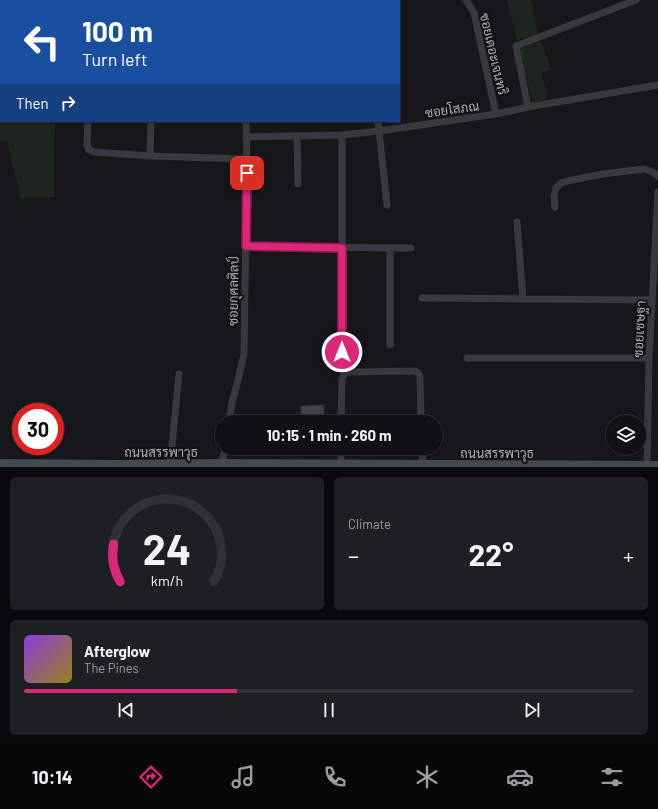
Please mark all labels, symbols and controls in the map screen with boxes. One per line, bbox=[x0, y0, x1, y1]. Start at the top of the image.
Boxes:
street label: ซอยเดอะเจนทริ bbox=[477, 11, 511, 97]
text: 100 m bbox=[82, 14, 153, 48]
icon: left bbox=[16, 16, 68, 68]
text: Turn left bbox=[82, 48, 148, 70]
icon: right bbox=[57, 92, 79, 114]
text: Then bbox=[16, 94, 49, 112]
street label: ซอยโสภณ bbox=[424, 97, 480, 121]
pin bbox=[230, 156, 264, 190]
icon: arrive bbox=[236, 162, 258, 184]
street label: ซอยกุศลศิลป์ bbox=[223, 256, 244, 326]
street label: ซอยเชษฐา bbox=[630, 300, 649, 358]
position arrow bbox=[321, 331, 363, 373]
speed limit sign: 30 bbox=[12, 403, 64, 455]
map controls bbox=[606, 415, 646, 455]
button: layers bbox=[606, 415, 646, 455]
text: 10:15 · 1 min · 260 m bbox=[266, 426, 392, 444]
street label: ถนนสรรพาวุธ bbox=[124, 444, 198, 462]
street label: ถนนสรรพาวุธ bbox=[460, 445, 534, 463]
text: Climate bbox=[348, 516, 391, 532]
text: 24 bbox=[143, 522, 191, 572]
text: 22° bbox=[469, 536, 513, 572]
text: − bbox=[348, 542, 359, 568]
text: + bbox=[623, 542, 634, 568]
text: km/h bbox=[151, 571, 183, 588]
text: Afterglow bbox=[84, 642, 150, 660]
text: The Pines bbox=[84, 660, 139, 676]
icon: previous bbox=[115, 699, 137, 721]
icon: pause bbox=[318, 699, 340, 721]
icon: next bbox=[521, 699, 543, 721]
icon: directions bbox=[137, 763, 165, 791]
icon: music bbox=[229, 763, 257, 791]
icon: phone bbox=[321, 763, 349, 791]
icon: climate bbox=[413, 763, 441, 791]
icon: car bbox=[506, 763, 534, 791]
icon: filters bbox=[598, 763, 626, 791]
text: 10:14 bbox=[32, 766, 73, 788]

